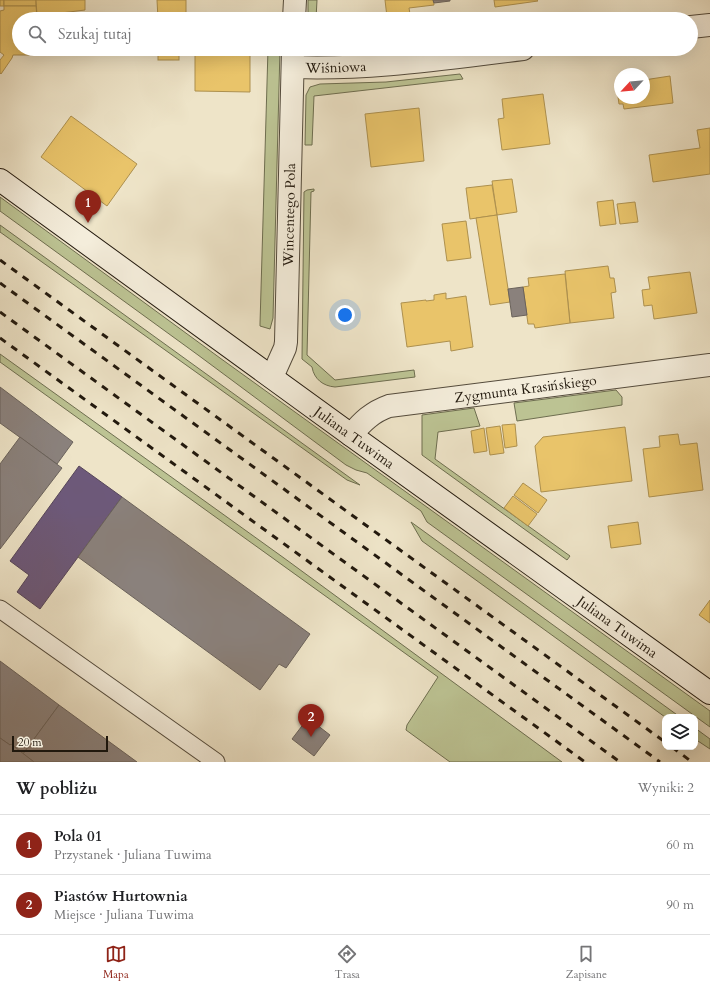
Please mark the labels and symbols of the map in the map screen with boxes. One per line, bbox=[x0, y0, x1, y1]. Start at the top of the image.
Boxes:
street label: Wiśniowa bbox=[304, 57, 367, 78]
north arrow bbox=[614, 68, 650, 104]
street label: Wincentego Pola bbox=[279, 163, 300, 268]
pin: 1 bbox=[75, 190, 101, 223]
your location bbox=[335, 305, 355, 325]
street label: Zygmunta Krasińskiego bbox=[453, 371, 598, 408]
street label: Juliana Tuwima bbox=[308, 401, 398, 473]
street label: Juliana Tuwima bbox=[572, 590, 661, 662]
pin: 2 bbox=[298, 704, 324, 737]
scale bar bbox=[12, 734, 108, 753]

